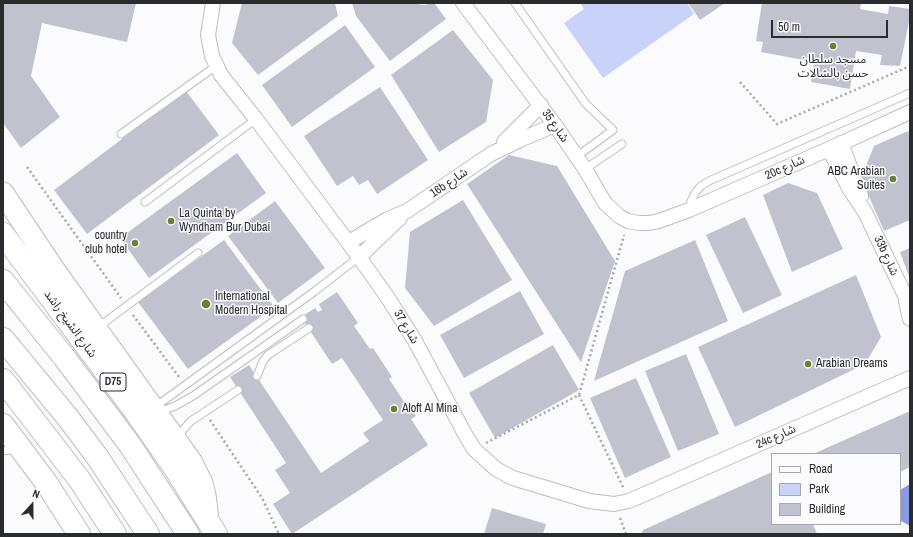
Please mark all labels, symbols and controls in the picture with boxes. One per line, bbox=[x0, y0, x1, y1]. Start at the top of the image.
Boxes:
scale bar bbox=[773, 12, 890, 38]
text: 50 m bbox=[778, 19, 800, 35]
marker: مسجد سلطان حسن بالشالات bbox=[828, 41, 838, 51]
place label: مسجد سلطان حسن بالشالات bbox=[797, 53, 869, 81]
street label: شارع 35 bbox=[538, 107, 572, 145]
street label: 20c شارع bbox=[763, 153, 807, 183]
street label: 16b شارع bbox=[427, 165, 471, 201]
place label: ABC Arabian Suites bbox=[828, 165, 885, 193]
marker: ABC Arabian Suites bbox=[888, 174, 898, 184]
place label: La Quinta by Wyndham Bur Dubai bbox=[179, 207, 270, 235]
marker: La Quinta by Wyndham Bur Dubai bbox=[166, 216, 176, 226]
place label: country club hotel bbox=[85, 229, 127, 257]
street label: 33b شارع bbox=[870, 234, 902, 278]
marker: country club hotel bbox=[130, 238, 140, 248]
street label: شارع الشيخ راشد bbox=[41, 287, 99, 361]
place label: International Modern Hospital bbox=[215, 290, 287, 318]
marker: International Modern Hospital bbox=[200, 298, 212, 310]
street label: شارع 37 bbox=[390, 307, 422, 347]
place label: Arabian Dreams bbox=[816, 357, 888, 371]
marker: Arabian Dreams bbox=[803, 359, 813, 369]
road number: D75 bbox=[100, 373, 126, 391]
place label: Aloft Al Mina bbox=[402, 402, 458, 416]
marker: Aloft Al Mina bbox=[389, 404, 399, 414]
street label: 24c شارع bbox=[754, 422, 798, 452]
legend bbox=[771, 453, 901, 525]
text: Road bbox=[809, 461, 833, 477]
text: Park bbox=[809, 481, 829, 497]
north arrow bbox=[12, 485, 52, 525]
text: N bbox=[31, 486, 42, 501]
text: Building bbox=[809, 501, 845, 517]

